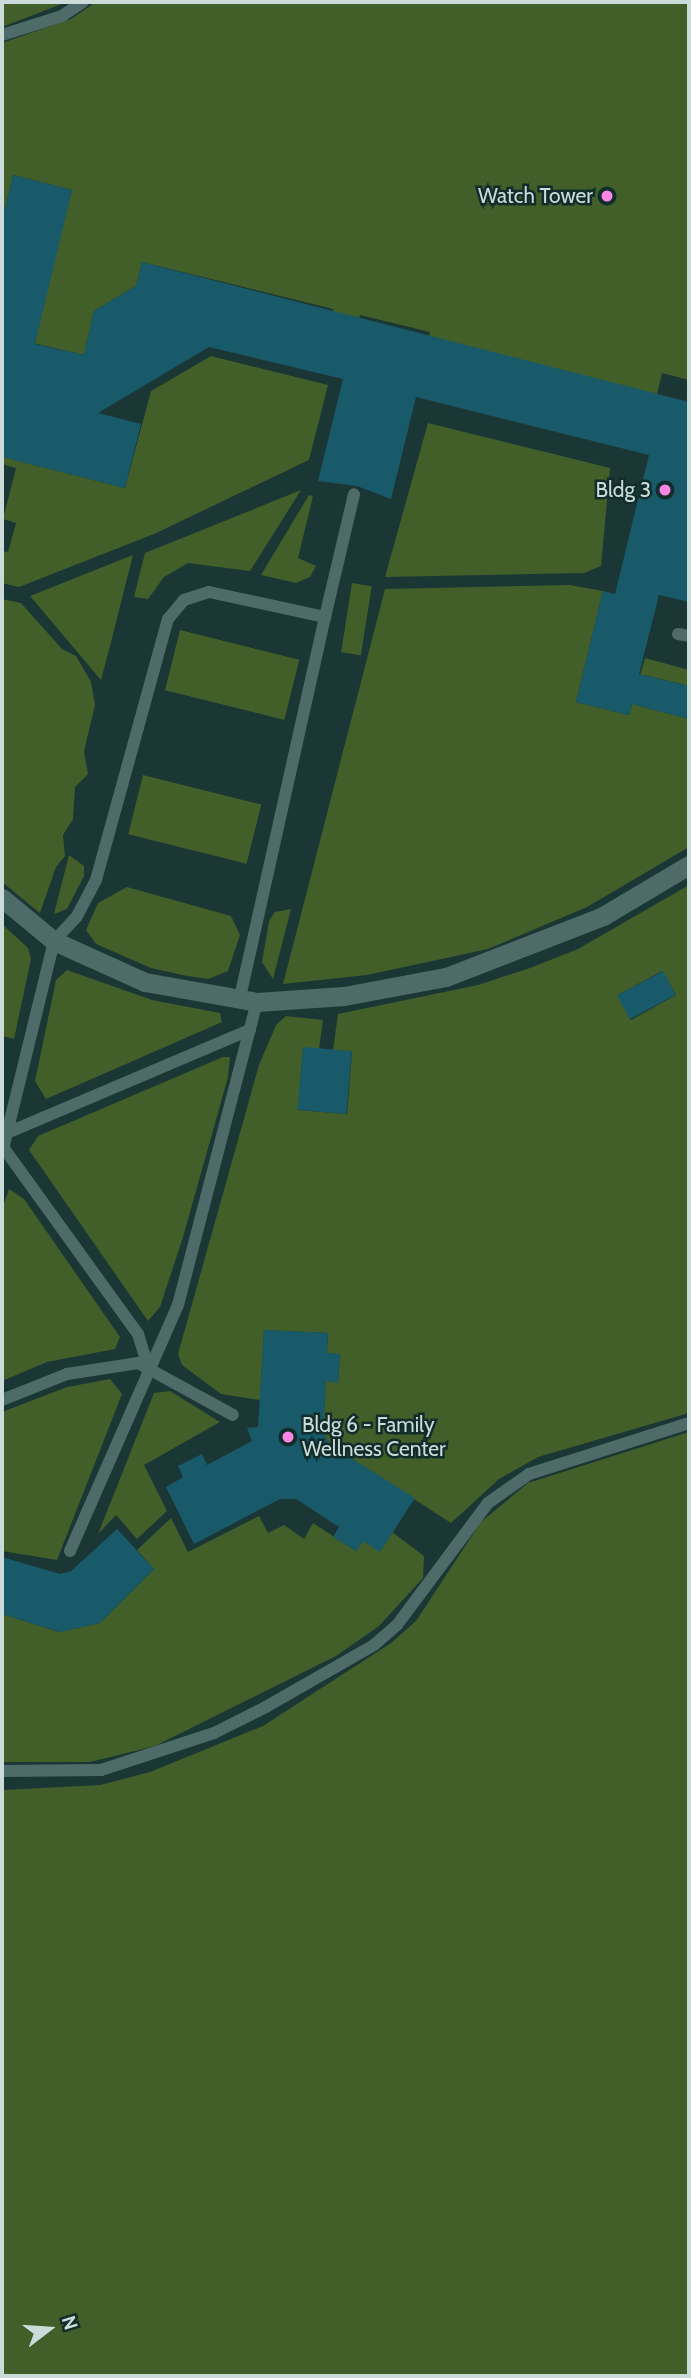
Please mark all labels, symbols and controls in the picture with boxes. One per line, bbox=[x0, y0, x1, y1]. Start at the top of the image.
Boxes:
place label: Watch Tower bbox=[478, 183, 593, 209]
marker: Watch Tower bbox=[599, 188, 615, 204]
place label: Bldg 3 bbox=[596, 477, 651, 503]
marker: Bldg 3 bbox=[657, 482, 673, 498]
place label: Bldg 6 - Family Wellness Center bbox=[302, 1412, 446, 1462]
marker: Bldg 6 - Family Wellness Center bbox=[280, 1429, 296, 1445]
north arrow bbox=[14, 2294, 84, 2364]
text: N bbox=[57, 2313, 83, 2333]

